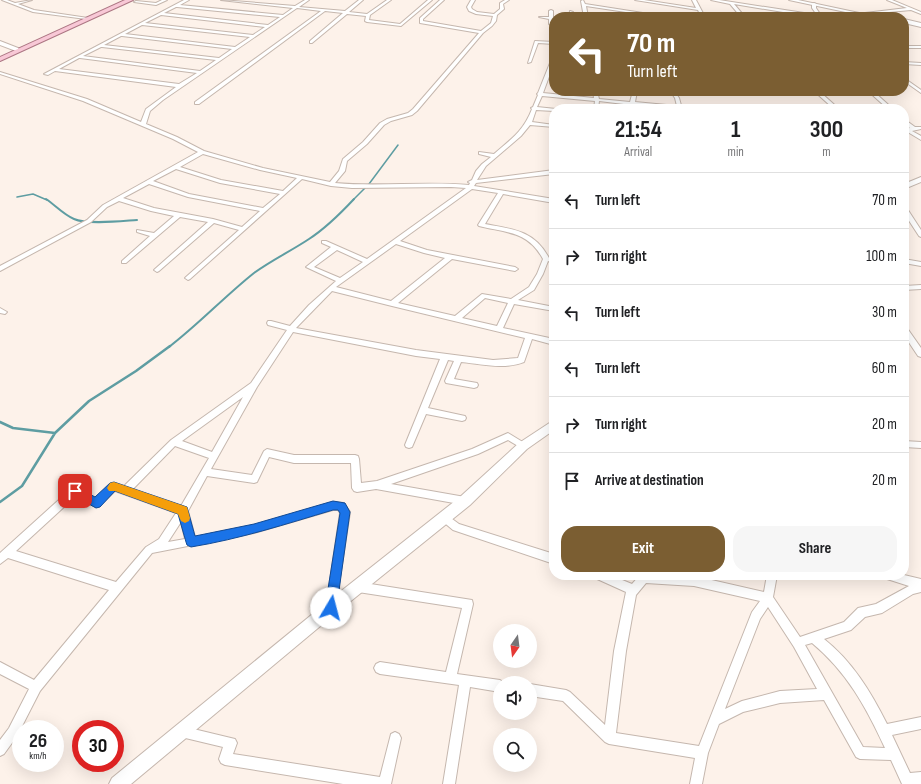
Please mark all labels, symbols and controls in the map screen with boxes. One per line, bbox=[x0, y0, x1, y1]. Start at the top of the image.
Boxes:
text: 70 m bbox=[627, 27, 675, 60]
icon: left bbox=[561, 28, 613, 80]
text: Turn left bbox=[627, 61, 678, 82]
text: 21:54 bbox=[615, 115, 662, 144]
text: 1 bbox=[731, 115, 740, 144]
text: 300 bbox=[810, 115, 843, 144]
text: Arrival bbox=[624, 144, 652, 160]
text: min bbox=[728, 144, 744, 160]
text: m bbox=[822, 144, 831, 160]
icon: left bbox=[561, 190, 583, 212]
text: Turn left bbox=[595, 191, 640, 210]
text: 70 m bbox=[872, 191, 897, 210]
icon: right bbox=[561, 246, 583, 268]
text: Turn right bbox=[595, 247, 647, 266]
text: 100 m bbox=[866, 247, 897, 266]
icon: left bbox=[561, 302, 583, 324]
text: Turn left bbox=[595, 303, 640, 322]
text: 30 m bbox=[872, 303, 897, 322]
icon: left bbox=[561, 358, 583, 380]
text: Turn left bbox=[595, 359, 640, 378]
text: 60 m bbox=[872, 359, 897, 378]
icon: right bbox=[561, 414, 583, 436]
text: Turn right bbox=[595, 415, 647, 434]
text: 20 m bbox=[872, 415, 897, 434]
icon: arrive bbox=[561, 470, 583, 492]
text: Arrive at destination bbox=[595, 471, 704, 490]
text: 20 m bbox=[872, 471, 897, 490]
pin bbox=[58, 474, 92, 508]
icon: arrive bbox=[64, 480, 86, 502]
button: Exit bbox=[561, 526, 725, 572]
button: Share bbox=[733, 526, 897, 572]
position arrow bbox=[310, 587, 352, 629]
north arrow bbox=[493, 624, 537, 668]
map controls bbox=[493, 624, 537, 772]
button: sound bbox=[493, 676, 537, 720]
speed limit sign: 30 bbox=[72, 720, 124, 772]
button: search bbox=[493, 728, 537, 772]
text: 26 bbox=[29, 729, 47, 753]
text: km/h bbox=[29, 750, 47, 762]

